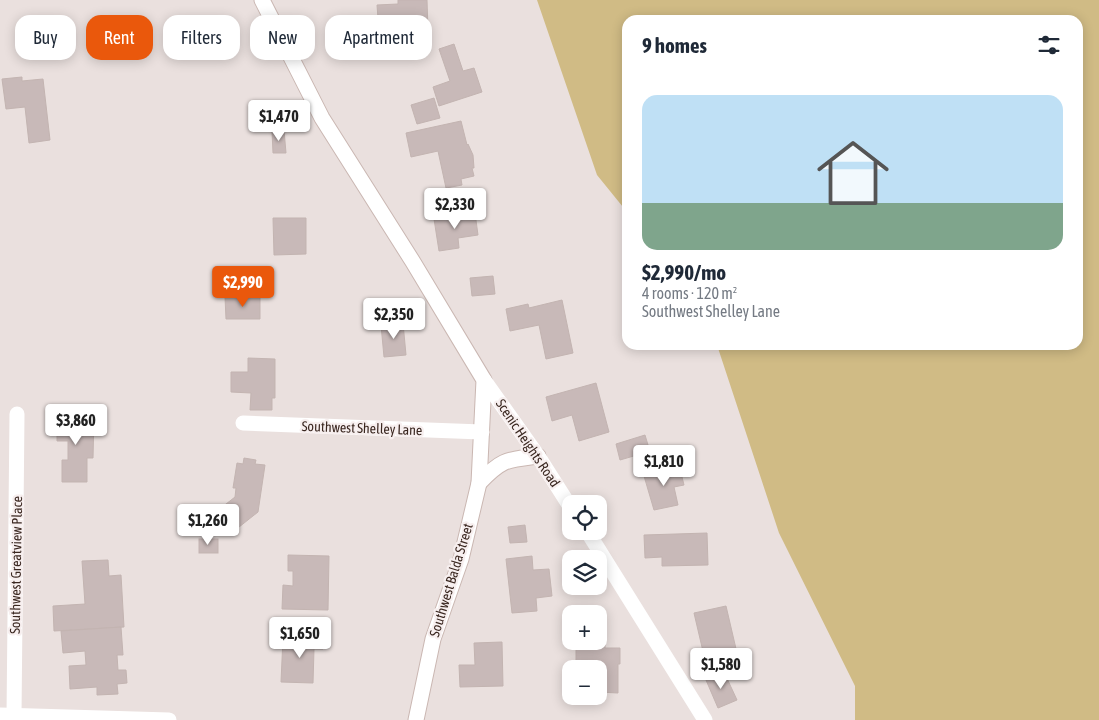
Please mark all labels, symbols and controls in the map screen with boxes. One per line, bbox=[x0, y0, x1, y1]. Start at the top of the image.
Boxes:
chip: Buy bbox=[15, 15, 76, 60]
chip: Rent bbox=[86, 15, 153, 60]
chip: Filters bbox=[163, 15, 240, 60]
chip: New bbox=[250, 15, 315, 60]
chip: Apartment bbox=[325, 15, 432, 60]
icon: filters bbox=[1035, 31, 1063, 59]
text: 9 homes bbox=[642, 33, 707, 57]
pin: $1,470 bbox=[238, 100, 320, 142]
text: $1,470 bbox=[259, 107, 299, 125]
icon: home bbox=[808, 128, 898, 218]
pin: $2,330 bbox=[414, 188, 496, 230]
text: $2,330 bbox=[435, 195, 475, 213]
text: $2,990/mo bbox=[642, 260, 726, 284]
pin: $2,990 bbox=[202, 266, 284, 308]
text: $2,990 bbox=[223, 273, 263, 291]
text: 4 rooms · 120 m² bbox=[642, 284, 737, 302]
pin: $2,350 bbox=[353, 298, 435, 340]
text: Southwest Shelley Lane bbox=[642, 302, 780, 320]
text: $2,350 bbox=[374, 305, 414, 323]
street label: Scenic Heights Road bbox=[493, 396, 563, 490]
pin: $3,860 bbox=[35, 404, 117, 446]
text: $3,860 bbox=[56, 411, 96, 429]
street label: Southwest Shelley Lane bbox=[301, 418, 423, 438]
pin: $1,810 bbox=[623, 444, 705, 487]
text: $1,810 bbox=[644, 452, 684, 470]
map controls bbox=[562, 495, 607, 705]
button: locate bbox=[562, 495, 607, 540]
street label: Southwest Greatview Place bbox=[7, 496, 25, 634]
pin: $1,260 bbox=[167, 504, 249, 546]
text: $1,260 bbox=[188, 511, 228, 529]
street label: Southwest Balda Street bbox=[426, 521, 476, 639]
button: layers bbox=[562, 550, 607, 595]
button: + bbox=[562, 605, 607, 650]
pin: $1,650 bbox=[259, 616, 341, 659]
text: $1,650 bbox=[280, 624, 320, 642]
pin: $1,580 bbox=[680, 648, 762, 690]
text: $1,580 bbox=[701, 655, 741, 673]
button: − bbox=[562, 660, 607, 705]

